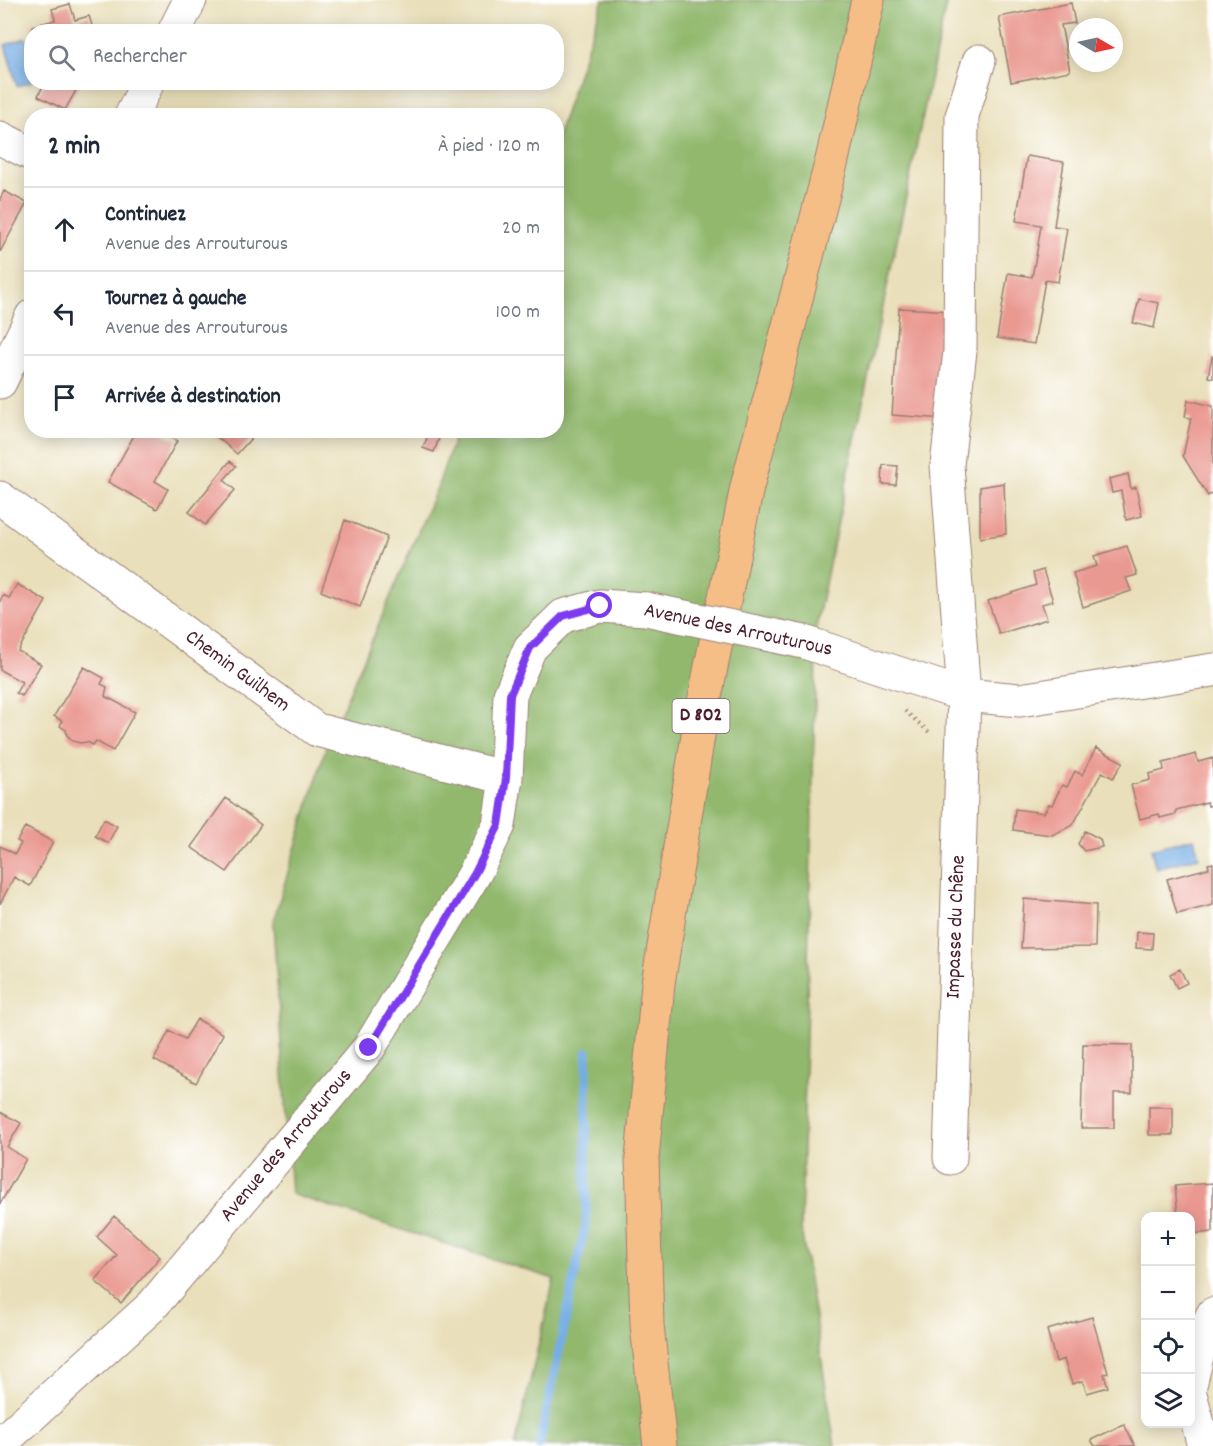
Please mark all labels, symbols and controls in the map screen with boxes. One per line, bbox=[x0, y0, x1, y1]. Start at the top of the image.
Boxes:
north arrow bbox=[1069, 18, 1123, 72]
search box bbox=[24, 24, 564, 90]
icon: search bbox=[45, 41, 78, 74]
text: Rechercher bbox=[93, 42, 187, 73]
text: 2 min bbox=[48, 129, 100, 166]
text: À pied · 120 m bbox=[438, 133, 540, 161]
text: Continuez bbox=[105, 200, 186, 231]
icon: ahead bbox=[48, 213, 81, 246]
text: 20 m bbox=[502, 215, 540, 243]
text: Avenue des Arrouturous bbox=[105, 231, 288, 259]
text: Tournez à gauche bbox=[105, 284, 247, 315]
icon: left bbox=[48, 297, 81, 330]
text: 100 m bbox=[496, 299, 540, 327]
text: Avenue des Arrouturous bbox=[105, 315, 288, 343]
icon: arrive bbox=[48, 381, 81, 414]
text: Arrivée à destination bbox=[105, 382, 281, 413]
route start bbox=[586, 592, 612, 618]
street label: Avenue des Arrouturous bbox=[641, 596, 835, 666]
street label: Chemin Guilhem bbox=[178, 623, 296, 721]
road number: D 802 bbox=[672, 699, 730, 733]
street label: Impasse du Chêne bbox=[939, 855, 975, 999]
route end bbox=[355, 1034, 381, 1060]
street label: Avenue des Arrouturous bbox=[214, 1063, 360, 1229]
map controls bbox=[1141, 1212, 1195, 1428]
button: + bbox=[1141, 1212, 1195, 1266]
button: − bbox=[1141, 1266, 1195, 1320]
button: locate bbox=[1141, 1320, 1195, 1374]
button: layers bbox=[1141, 1374, 1195, 1428]

